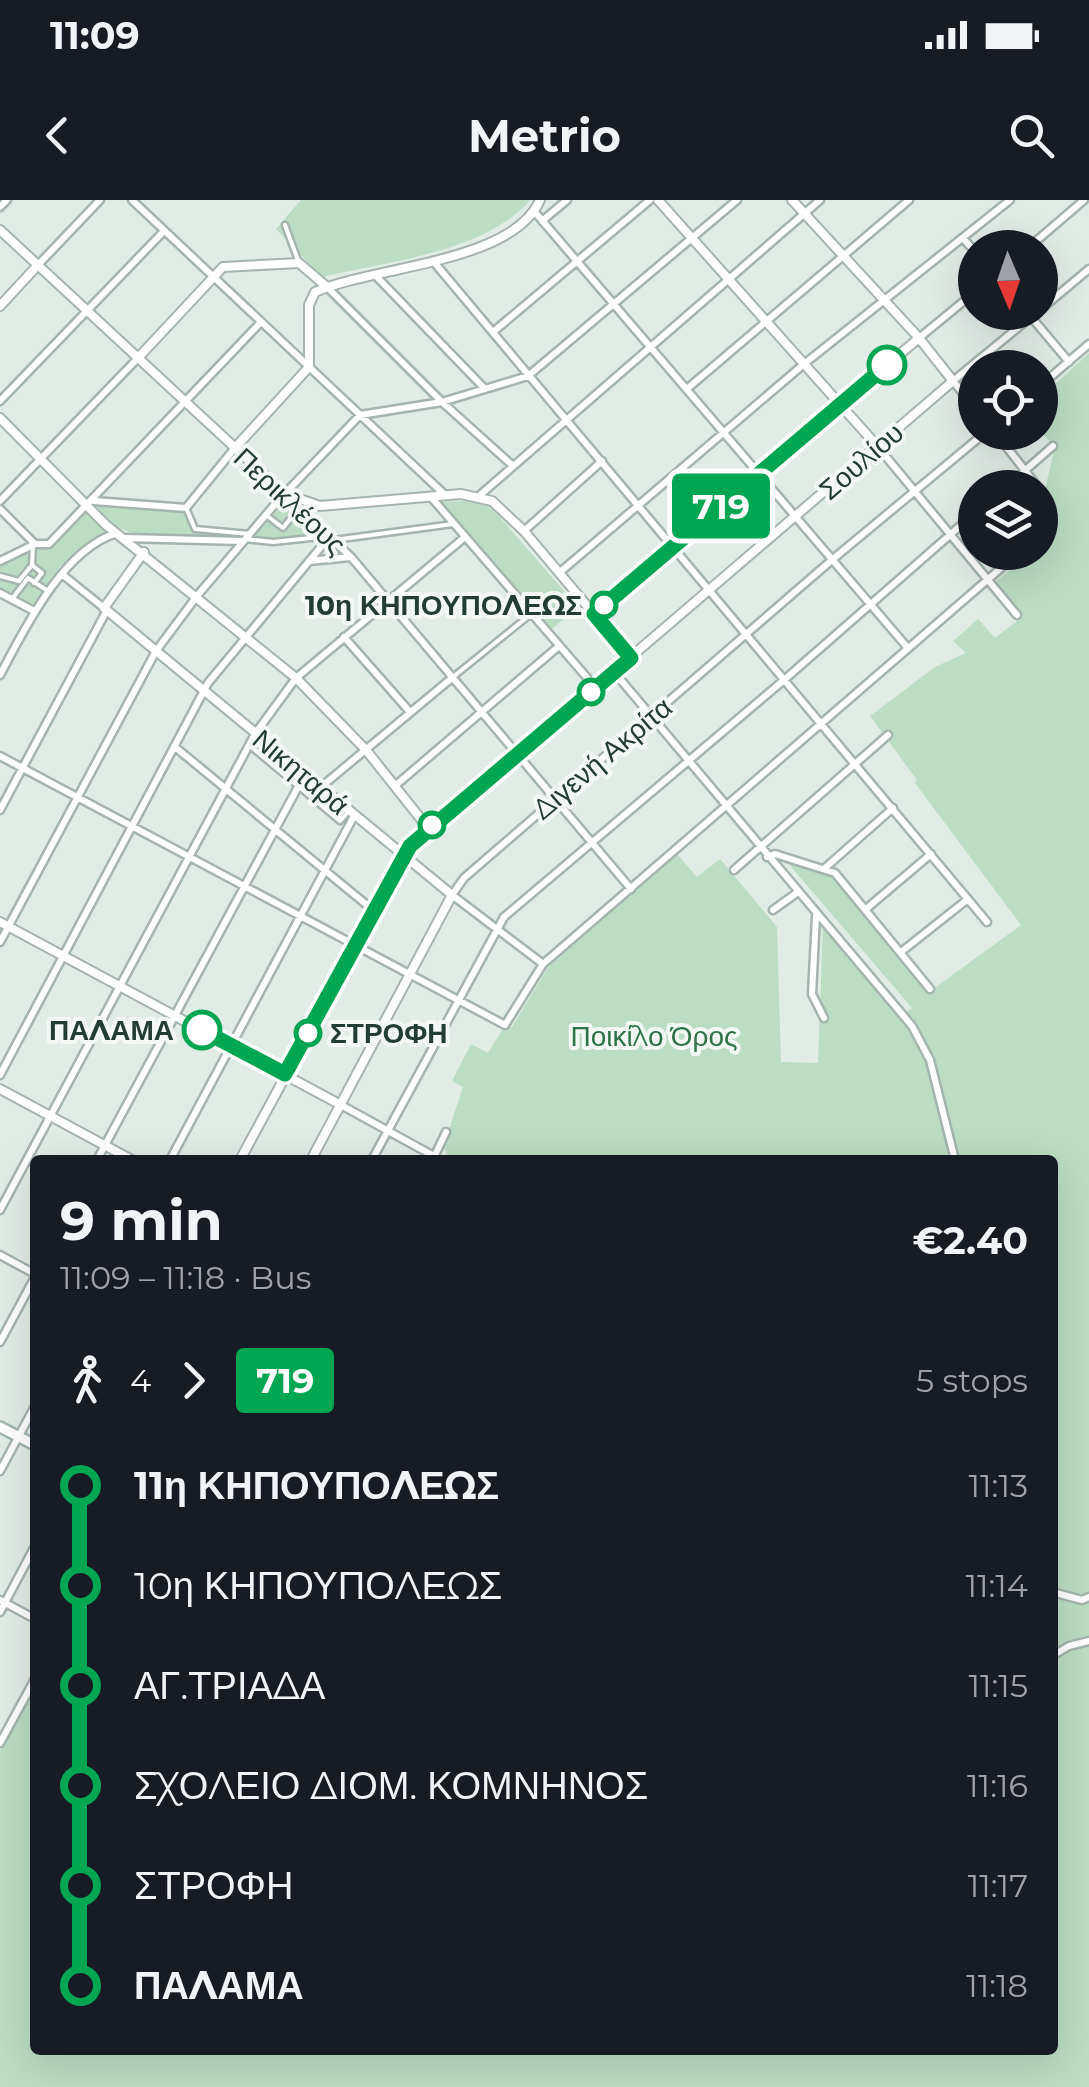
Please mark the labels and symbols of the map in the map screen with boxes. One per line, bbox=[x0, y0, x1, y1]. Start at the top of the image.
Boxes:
north arrow bbox=[958, 230, 1058, 330]
unlabelled marker bbox=[868, 346, 906, 384]
street label: Σουλίου bbox=[812, 415, 910, 507]
street label: Περικλέους bbox=[227, 441, 353, 561]
line badge: 719 bbox=[664, 474, 778, 538]
place label: 10η ΚΗΠΟΥΠΟΛΕΩΣ bbox=[305, 588, 582, 622]
marker: 10η ΚΗΠΟΥΠΟΛΕΩΣ bbox=[591, 592, 617, 618]
unlabelled marker bbox=[578, 679, 604, 705]
street label: Διγενή Ακρίτα bbox=[525, 690, 679, 826]
street label: Νικηταρά bbox=[246, 722, 356, 822]
unlabelled marker bbox=[419, 812, 445, 838]
marker: ΠΑΛΑΜΑ bbox=[183, 1011, 221, 1049]
place label: ΠΑΛΑΜΑ bbox=[49, 1013, 174, 1047]
place label: ΣΤΡΟΦΗ bbox=[330, 1016, 448, 1050]
park label: Ποικίλο Όρος bbox=[571, 1019, 738, 1053]
marker: ΣΤΡΟΦΗ bbox=[295, 1020, 321, 1046]

